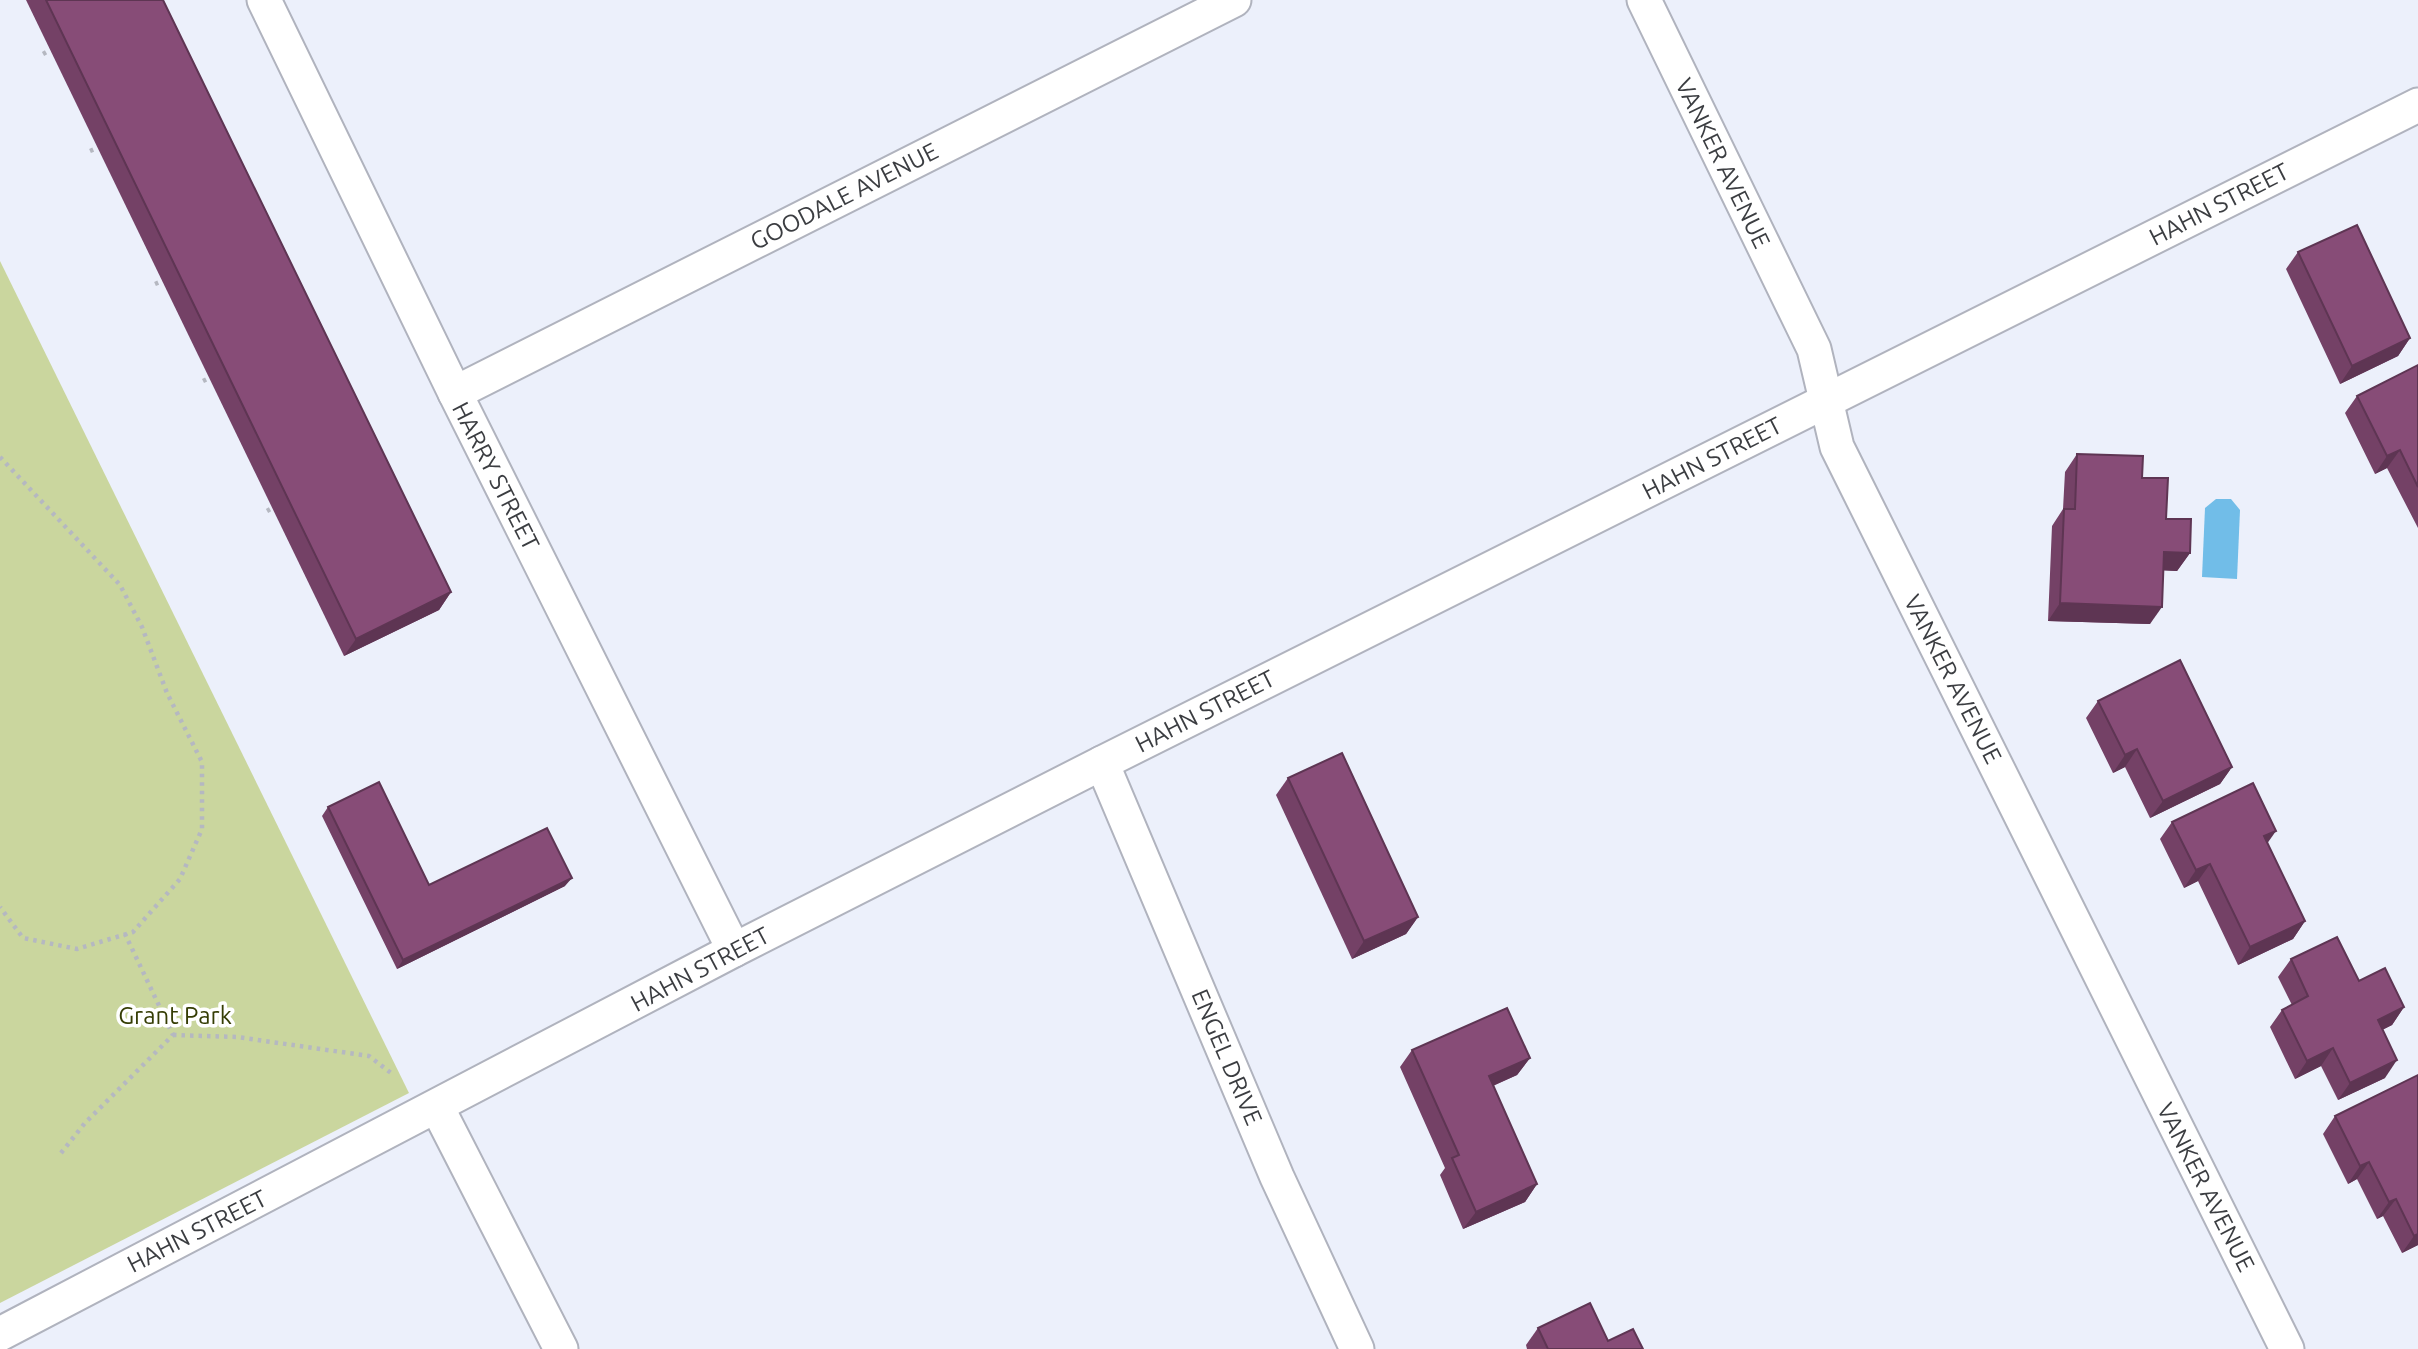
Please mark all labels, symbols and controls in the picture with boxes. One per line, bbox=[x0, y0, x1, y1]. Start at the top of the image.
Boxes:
street label: VANKER AVENUE bbox=[1670, 74, 1776, 252]
street label: GOODALE AVENUE bbox=[746, 137, 942, 255]
street label: HAHN STREET bbox=[2145, 157, 2293, 251]
street label: HARRY STREET bbox=[447, 397, 545, 555]
street label: HAHN STREET bbox=[1638, 411, 1786, 505]
street label: VANKER AVENUE bbox=[1899, 590, 2007, 768]
street label: HAHN STREET bbox=[1131, 664, 1279, 758]
street label: HAHN STREET bbox=[626, 921, 774, 1017]
street label: ENGEL DRIVE bbox=[1186, 985, 1268, 1129]
park label: Grant Park bbox=[118, 1002, 232, 1029]
street label: VANKER AVENUE bbox=[2152, 1098, 2260, 1276]
street label: HAHN STREET bbox=[123, 1184, 271, 1278]

